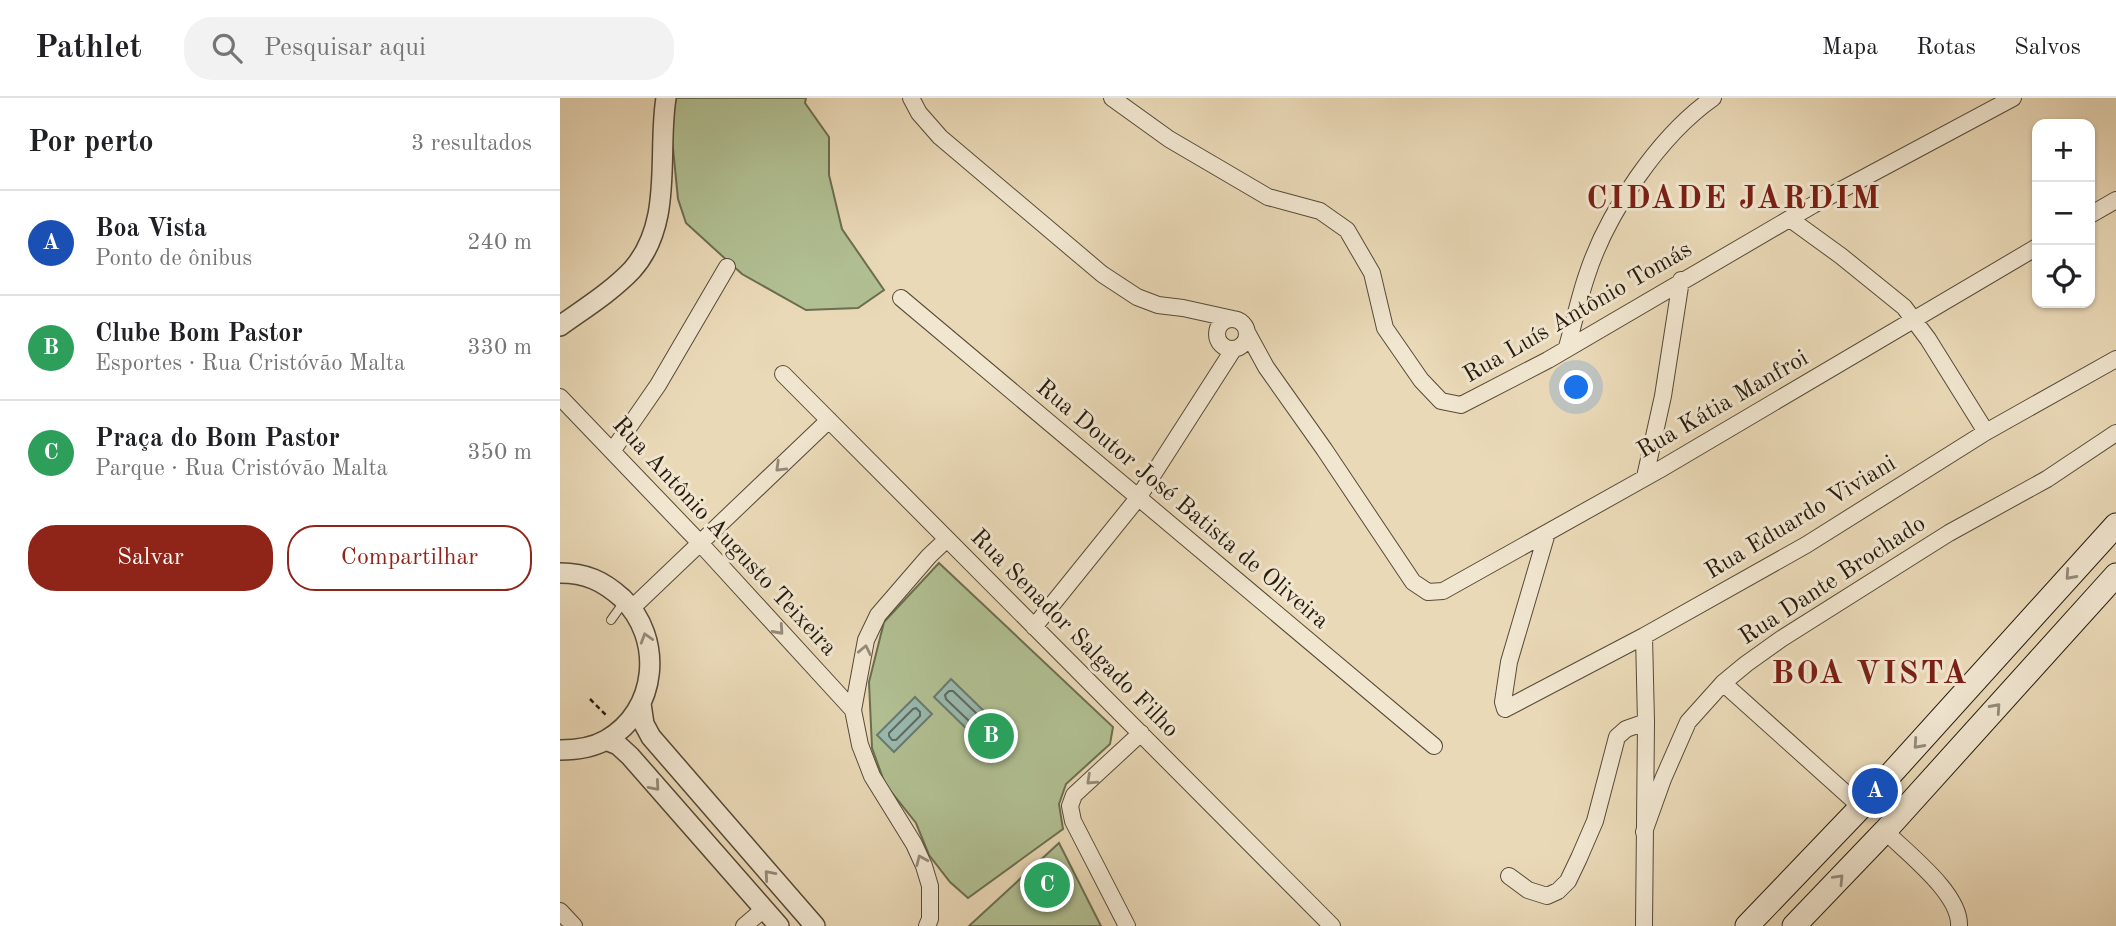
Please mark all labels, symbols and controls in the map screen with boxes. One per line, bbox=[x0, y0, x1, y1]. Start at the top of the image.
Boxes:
search box bbox=[184, 17, 674, 80]
icon: search bbox=[208, 29, 246, 67]
text: Pathlet bbox=[35, 32, 142, 65]
text: Pesquisar aqui bbox=[264, 35, 426, 61]
text: Mapa bbox=[1822, 36, 1878, 60]
text: Rotas bbox=[1916, 36, 1976, 60]
text: Salvos bbox=[2014, 36, 2081, 60]
map controls bbox=[2032, 119, 2095, 308]
button: + bbox=[2032, 119, 2095, 182]
text: Por perto bbox=[28, 128, 154, 158]
text: 3 resultados bbox=[411, 132, 532, 155]
button: − bbox=[2032, 182, 2095, 245]
district label: CIDADE JARDIM bbox=[1586, 184, 1882, 216]
text: Boa Vista bbox=[95, 216, 207, 242]
text: A bbox=[42, 231, 60, 254]
text: 240 m bbox=[467, 231, 532, 254]
street label: Rua Luís Antônio Tomás bbox=[1460, 238, 1696, 388]
button: locate bbox=[2032, 245, 2095, 308]
text: Ponto de ônibus bbox=[95, 247, 252, 270]
text: Clube Bom Pastor bbox=[95, 321, 303, 347]
text: B bbox=[43, 336, 59, 359]
text: 330 m bbox=[467, 336, 532, 359]
street label: Rua Kátia Manfroi bbox=[1633, 346, 1813, 464]
text: Esportes · Rua Cristóvão Malta bbox=[95, 352, 405, 375]
your location bbox=[1559, 370, 1593, 404]
street label: Rua Doutor José Batista de Oliveira bbox=[1031, 376, 1333, 634]
street label: Rua Antônio Augusto Teixeira bbox=[607, 413, 841, 661]
text: Praça do Bom Pastor bbox=[95, 426, 340, 452]
text: C bbox=[43, 441, 59, 464]
text: 350 m bbox=[467, 441, 532, 464]
street label: Rua Eduardo Viviani bbox=[1701, 452, 1901, 584]
text: Parque · Rua Cristóvão Malta bbox=[95, 457, 388, 480]
one-way arrow bbox=[775, 459, 788, 472]
street label: Rua Dante Brochado bbox=[1736, 512, 1930, 650]
button: Salvar bbox=[28, 525, 273, 591]
button: Compartilhar bbox=[287, 525, 532, 591]
street label: Rua Senador Salgado Filho bbox=[965, 525, 1183, 743]
one-way arrow bbox=[2066, 567, 2078, 580]
one-way arrow bbox=[771, 622, 784, 635]
one-way arrow bbox=[640, 632, 655, 644]
one-way arrow bbox=[856, 644, 871, 656]
district label: BOA VISTA bbox=[1771, 659, 1969, 691]
one-way arrow bbox=[1988, 703, 2000, 716]
pin: B bbox=[968, 710, 1014, 762]
one-way arrow bbox=[1913, 736, 1926, 749]
pin: A bbox=[1852, 765, 1898, 817]
one-way arrow bbox=[1086, 772, 1099, 784]
one-way arrow bbox=[647, 778, 659, 791]
one-way arrow bbox=[915, 855, 929, 867]
pin: C bbox=[1024, 859, 1070, 911]
one-way arrow bbox=[765, 870, 777, 883]
one-way arrow bbox=[1831, 874, 1844, 887]

